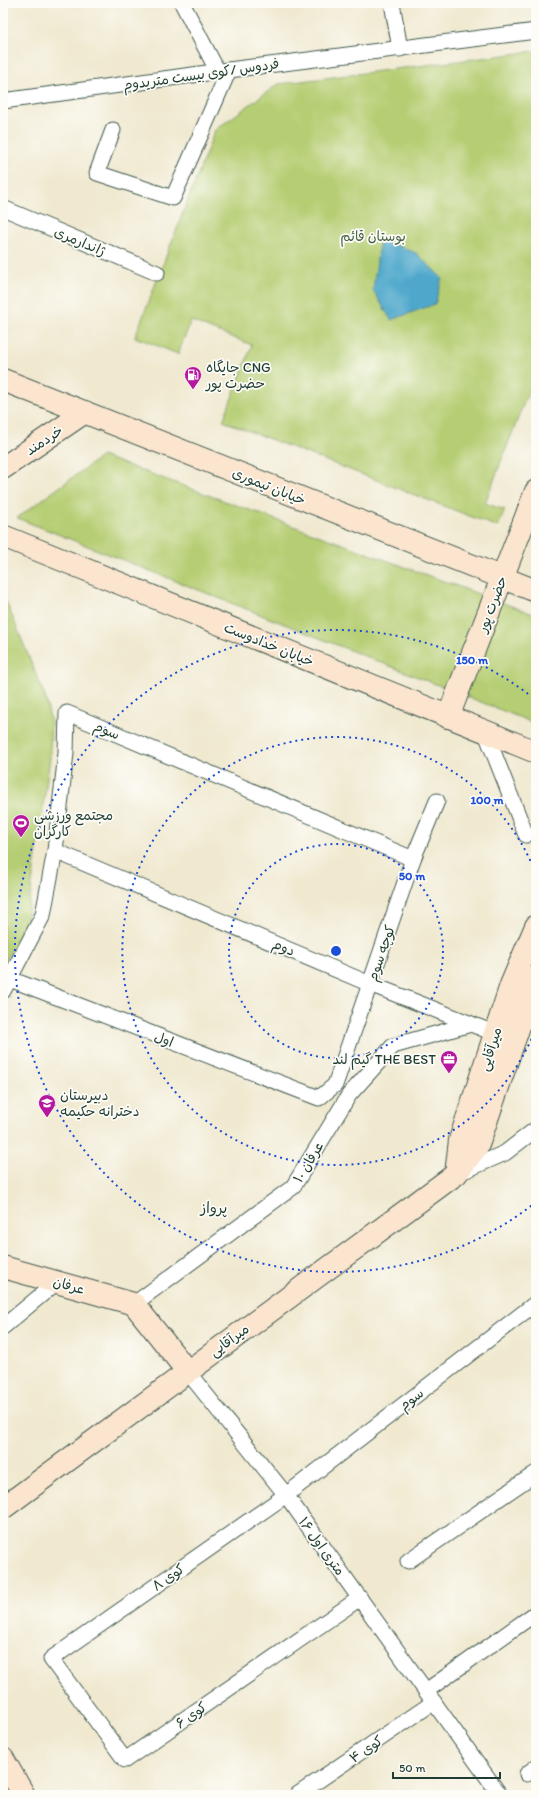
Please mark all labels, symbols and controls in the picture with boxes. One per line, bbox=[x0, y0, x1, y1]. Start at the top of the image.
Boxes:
street label: فردوس /کوی بیست متریدوم bbox=[122, 55, 281, 97]
street label: ژاندارمری bbox=[52, 223, 108, 260]
park label: بوستان قائم bbox=[340, 228, 406, 247]
place label: جایگاه CNG حضرت پور bbox=[205, 359, 271, 393]
fuel station icon: جایگاه CNG حضرت پور bbox=[183, 365, 203, 390]
street label: خردمند bbox=[22, 422, 66, 459]
street label: خیابان تیموری bbox=[230, 464, 308, 509]
street label: حضرت پور bbox=[474, 574, 512, 636]
street label: خیابان خدادوست bbox=[221, 619, 316, 670]
text: 150 m bbox=[456, 653, 489, 667]
street label: سوم bbox=[90, 717, 122, 746]
text: 100 m bbox=[470, 793, 504, 807]
place label: مجتمع ورزشی کارگران bbox=[34, 807, 113, 840]
sports icon: مجتمع ورزشی کارگران bbox=[11, 813, 31, 838]
text: 50 m bbox=[399, 869, 426, 883]
street label: کوچه سوم bbox=[364, 923, 402, 984]
street label: دوم bbox=[269, 935, 298, 962]
centre of rings bbox=[329, 944, 343, 958]
street label: میرآقایی bbox=[475, 1025, 506, 1073]
street label: اول bbox=[152, 1028, 176, 1051]
office icon: گیم لند THE BEST bbox=[439, 1049, 459, 1074]
place label: گیم لند THE BEST bbox=[332, 1051, 436, 1070]
place label: دبیرستان دخترانه حکیمه bbox=[60, 1087, 140, 1120]
school or university icon: دبیرستان دخترانه حکیمه bbox=[37, 1093, 57, 1118]
street label: عرفان ۱۰ bbox=[290, 1139, 327, 1186]
district label: پرواز bbox=[200, 1199, 227, 1218]
street label: عرفان bbox=[51, 1273, 87, 1298]
street label: میرآقایی bbox=[206, 1320, 253, 1361]
street label: سوم bbox=[396, 1385, 429, 1417]
street label: ۱۶ متری اول bbox=[295, 1514, 348, 1579]
street label: کوی ۸ bbox=[149, 1560, 188, 1595]
street label: کوی ۶ bbox=[172, 1699, 210, 1732]
street label: کوی ۴ bbox=[346, 1732, 386, 1767]
scale bar bbox=[393, 1754, 500, 1780]
text: 50 m bbox=[399, 1761, 425, 1775]

